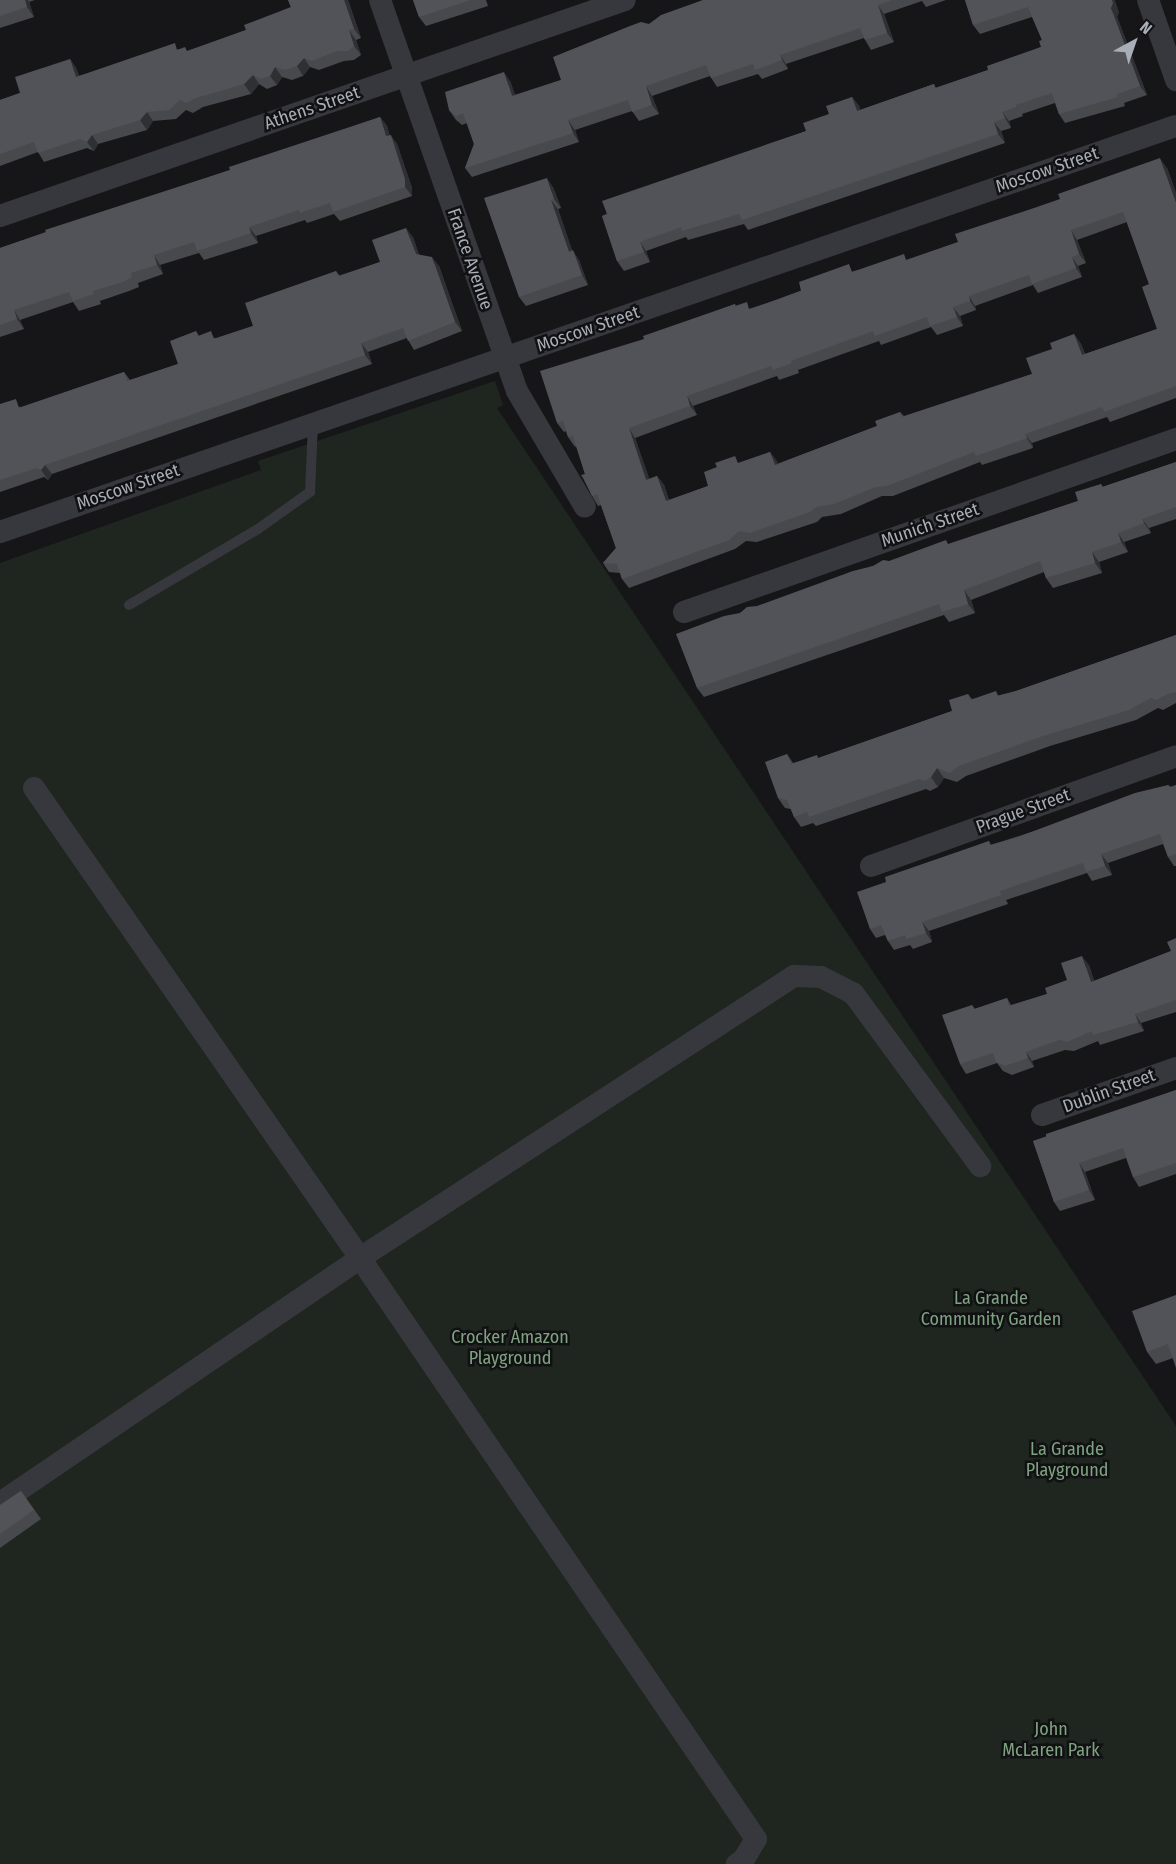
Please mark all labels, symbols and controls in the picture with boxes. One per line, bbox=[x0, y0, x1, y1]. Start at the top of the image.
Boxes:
north arrow bbox=[1104, 12, 1164, 72]
text: N bbox=[1136, 17, 1156, 38]
street label: Athens Street bbox=[261, 82, 363, 134]
street label: Moscow Street bbox=[993, 142, 1101, 198]
street label: France Avenue bbox=[443, 205, 497, 313]
street label: Moscow Street bbox=[534, 301, 642, 357]
street label: Moscow Street bbox=[74, 459, 182, 515]
street label: Munich Street bbox=[878, 498, 982, 552]
street label: Prague Street bbox=[973, 784, 1073, 838]
street label: Dublin Street bbox=[1060, 1064, 1158, 1118]
park label: La Grande Community Garden bbox=[921, 1288, 1061, 1330]
park label: Crocker Amazon Playground bbox=[451, 1327, 569, 1370]
park label: La Grande Playground bbox=[1026, 1439, 1108, 1482]
park label: John McLaren Park bbox=[1002, 1719, 1100, 1762]

